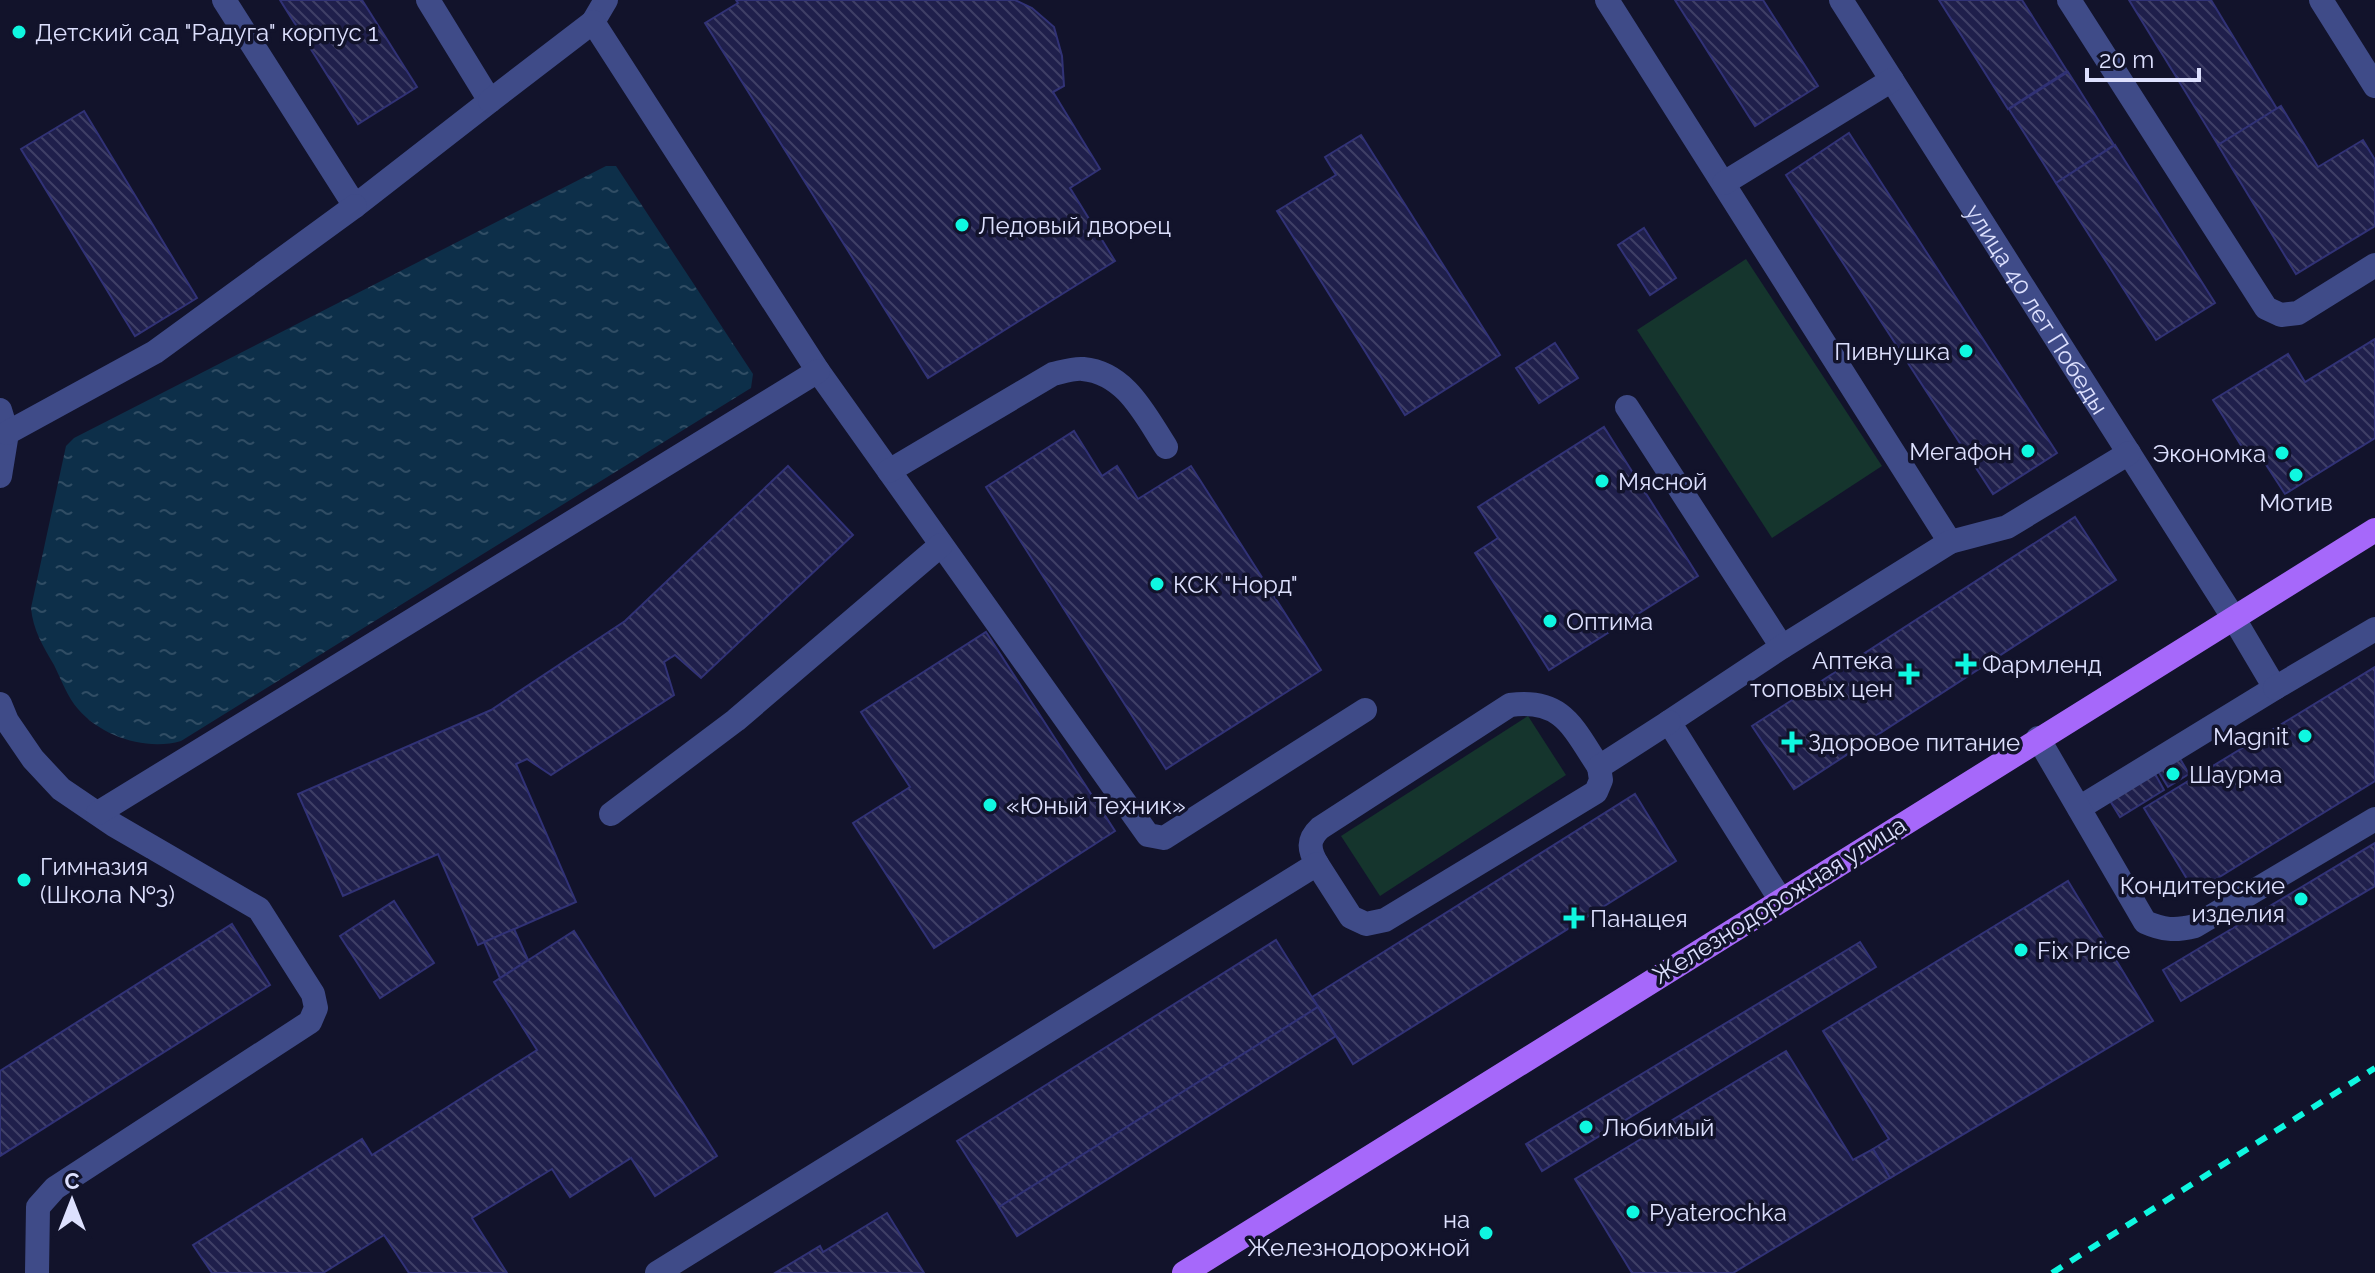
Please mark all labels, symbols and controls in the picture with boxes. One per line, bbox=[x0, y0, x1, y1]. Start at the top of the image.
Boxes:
place label: Детский сад "Радуга" корпус 1 bbox=[35, 18, 378, 47]
marker: Детский сад "Радуга" корпус 1 bbox=[10, 23, 28, 41]
scale bar bbox=[2087, 32, 2199, 82]
text: 20 m bbox=[2099, 45, 2154, 74]
street label: улица 40 лет Победы bbox=[1960, 198, 2115, 420]
place label: Ледовый дворец bbox=[978, 211, 1171, 240]
marker: Ледовый дворец bbox=[953, 216, 971, 234]
place label: Пивнушка bbox=[1834, 337, 1950, 366]
marker: Пивнушка bbox=[1957, 342, 1975, 360]
place label: Мегафон bbox=[1909, 437, 2012, 466]
place label: Экономка bbox=[2152, 439, 2266, 468]
marker: Мегафон bbox=[2019, 442, 2037, 460]
marker: Экономка bbox=[2273, 444, 2291, 462]
marker: Мотив bbox=[2287, 466, 2305, 484]
place label: Мясной bbox=[1618, 467, 1707, 496]
marker: Мясной bbox=[1593, 472, 1611, 490]
place label: Мотив bbox=[2259, 488, 2333, 517]
place label: КСК "Норд" bbox=[1173, 570, 1298, 599]
marker: КСК "Норд" bbox=[1148, 575, 1166, 593]
place label: Оптима bbox=[1566, 607, 1653, 636]
marker: Оптима bbox=[1541, 612, 1559, 630]
place label: Аптека топовых цен bbox=[1750, 646, 1893, 703]
place label: Фармленд bbox=[1982, 650, 2102, 679]
marker: Фармленд bbox=[1957, 655, 1975, 673]
marker: Аптека топовых цен bbox=[1900, 665, 1918, 683]
place label: Magnit bbox=[2213, 722, 2289, 751]
marker: Magnit bbox=[2296, 727, 2314, 745]
place label: Здоровое питание bbox=[1808, 728, 2020, 757]
marker: Здоровое питание bbox=[1783, 733, 1801, 751]
place label: Шаурма bbox=[2189, 760, 2282, 789]
marker: Шаурма bbox=[2164, 765, 2182, 783]
place label: «Юный Техник» bbox=[1006, 791, 1186, 820]
marker: «Юный Техник» bbox=[981, 796, 999, 814]
street label: Железнодорожная улица bbox=[1647, 810, 1911, 990]
place label: Гимназия (Школа №3) bbox=[40, 852, 175, 909]
marker: Гимназия (Школа №3) bbox=[15, 871, 33, 889]
place label: Кондитерские изделия bbox=[2120, 871, 2285, 928]
marker: Кондитерские изделия bbox=[2292, 890, 2310, 908]
place label: Панацея bbox=[1590, 904, 1688, 933]
marker: Панацея bbox=[1565, 909, 1583, 927]
place label: Fix Price bbox=[2037, 936, 2130, 965]
marker: Fix Price bbox=[2012, 941, 2030, 959]
place label: Любимый bbox=[1602, 1113, 1714, 1142]
marker: Любимый bbox=[1577, 1118, 1595, 1136]
north arrow bbox=[32, 1161, 112, 1241]
text: С bbox=[64, 1168, 80, 1194]
place label: Pyaterochka bbox=[1649, 1198, 1787, 1227]
marker: Pyaterochka bbox=[1624, 1203, 1642, 1221]
place label: на Железнодорожной bbox=[1247, 1205, 1470, 1262]
marker: на Железнодорожной bbox=[1477, 1224, 1495, 1242]

